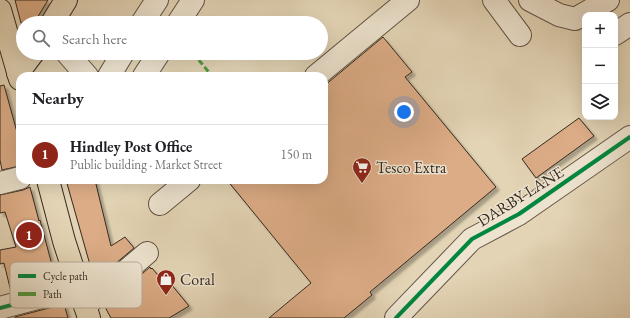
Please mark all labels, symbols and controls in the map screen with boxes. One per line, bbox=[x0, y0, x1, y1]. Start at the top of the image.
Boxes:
map controls bbox=[582, 12, 618, 120]
button: + bbox=[582, 12, 618, 48]
search box bbox=[16, 16, 328, 60]
icon: search bbox=[30, 27, 52, 49]
text: Search here bbox=[62, 29, 127, 48]
button: − bbox=[582, 48, 618, 84]
button: layers bbox=[582, 84, 618, 120]
text: Nearby bbox=[32, 87, 84, 109]
your location bbox=[394, 102, 414, 122]
text: Hindley Post Office bbox=[70, 137, 192, 156]
text: 1 bbox=[42, 146, 48, 163]
text: 150 m bbox=[281, 146, 312, 163]
text: Public building · Market Street bbox=[70, 156, 222, 173]
supermarket icon: Tesco Extra bbox=[351, 156, 373, 184]
place label: Tesco Extra bbox=[376, 157, 447, 178]
street label: DARBY LANE bbox=[473, 162, 567, 231]
pin: 1 bbox=[16, 220, 42, 250]
legend bbox=[10, 262, 142, 308]
shop icon: Coral bbox=[155, 268, 177, 296]
text: Cycle path bbox=[43, 269, 88, 283]
place label: Coral bbox=[180, 269, 215, 290]
text: Path bbox=[43, 287, 62, 301]

